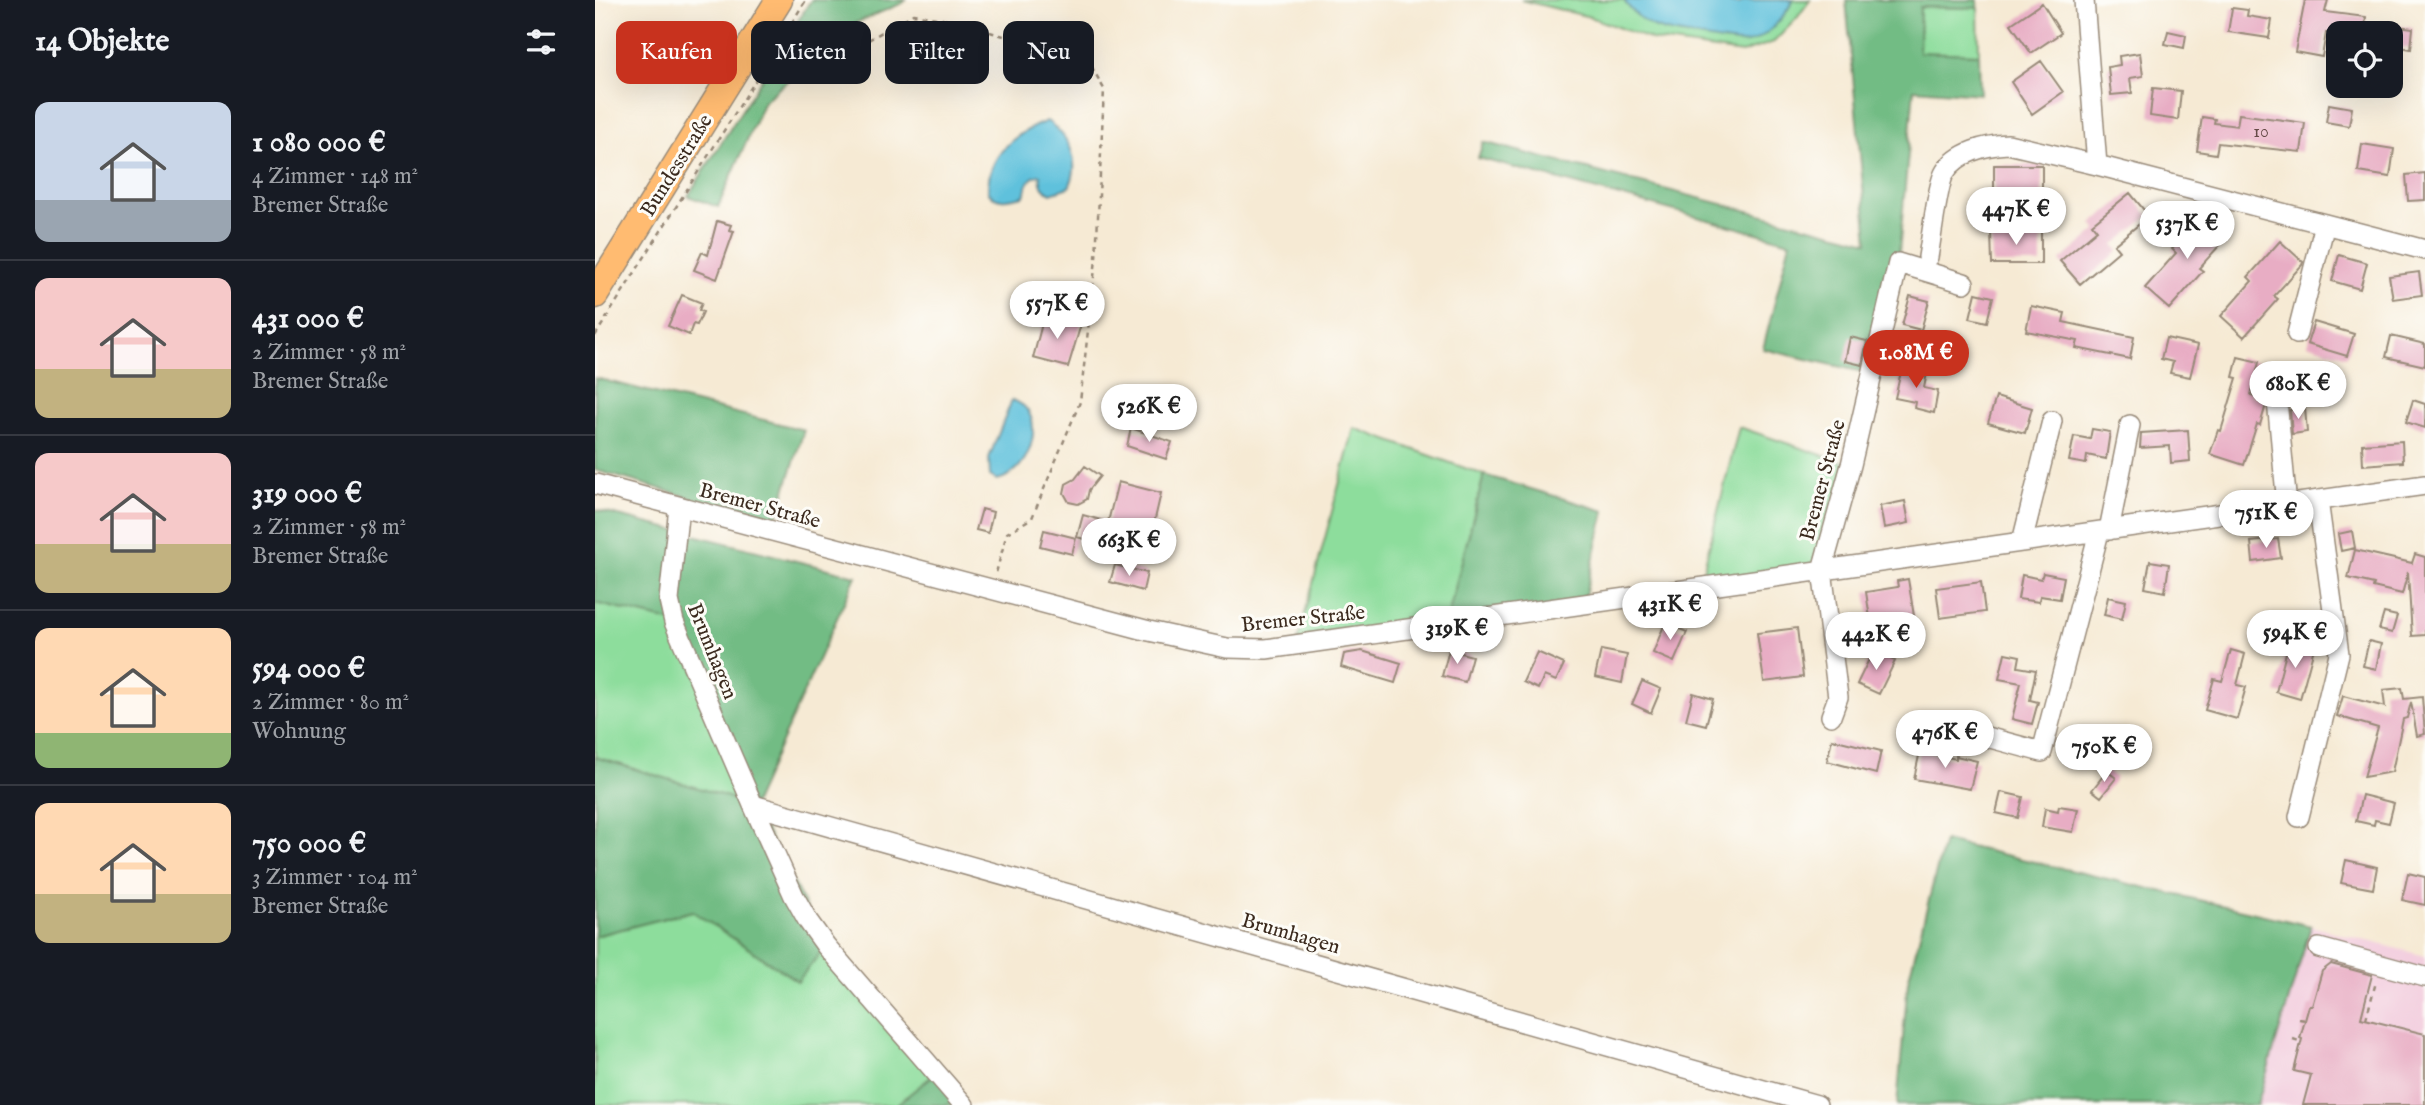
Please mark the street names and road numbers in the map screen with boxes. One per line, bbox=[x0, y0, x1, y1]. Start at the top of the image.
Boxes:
street label: Bundesstraße bbox=[635, 109, 720, 222]
street label: Bremer Straße bbox=[1794, 416, 1853, 544]
street label: Bremer Straße bbox=[696, 477, 824, 536]
street label: Brumhagen bbox=[680, 600, 743, 704]
street label: Bremer Straße bbox=[1240, 600, 1367, 639]
street label: Brumhagen bbox=[1238, 908, 1343, 961]

